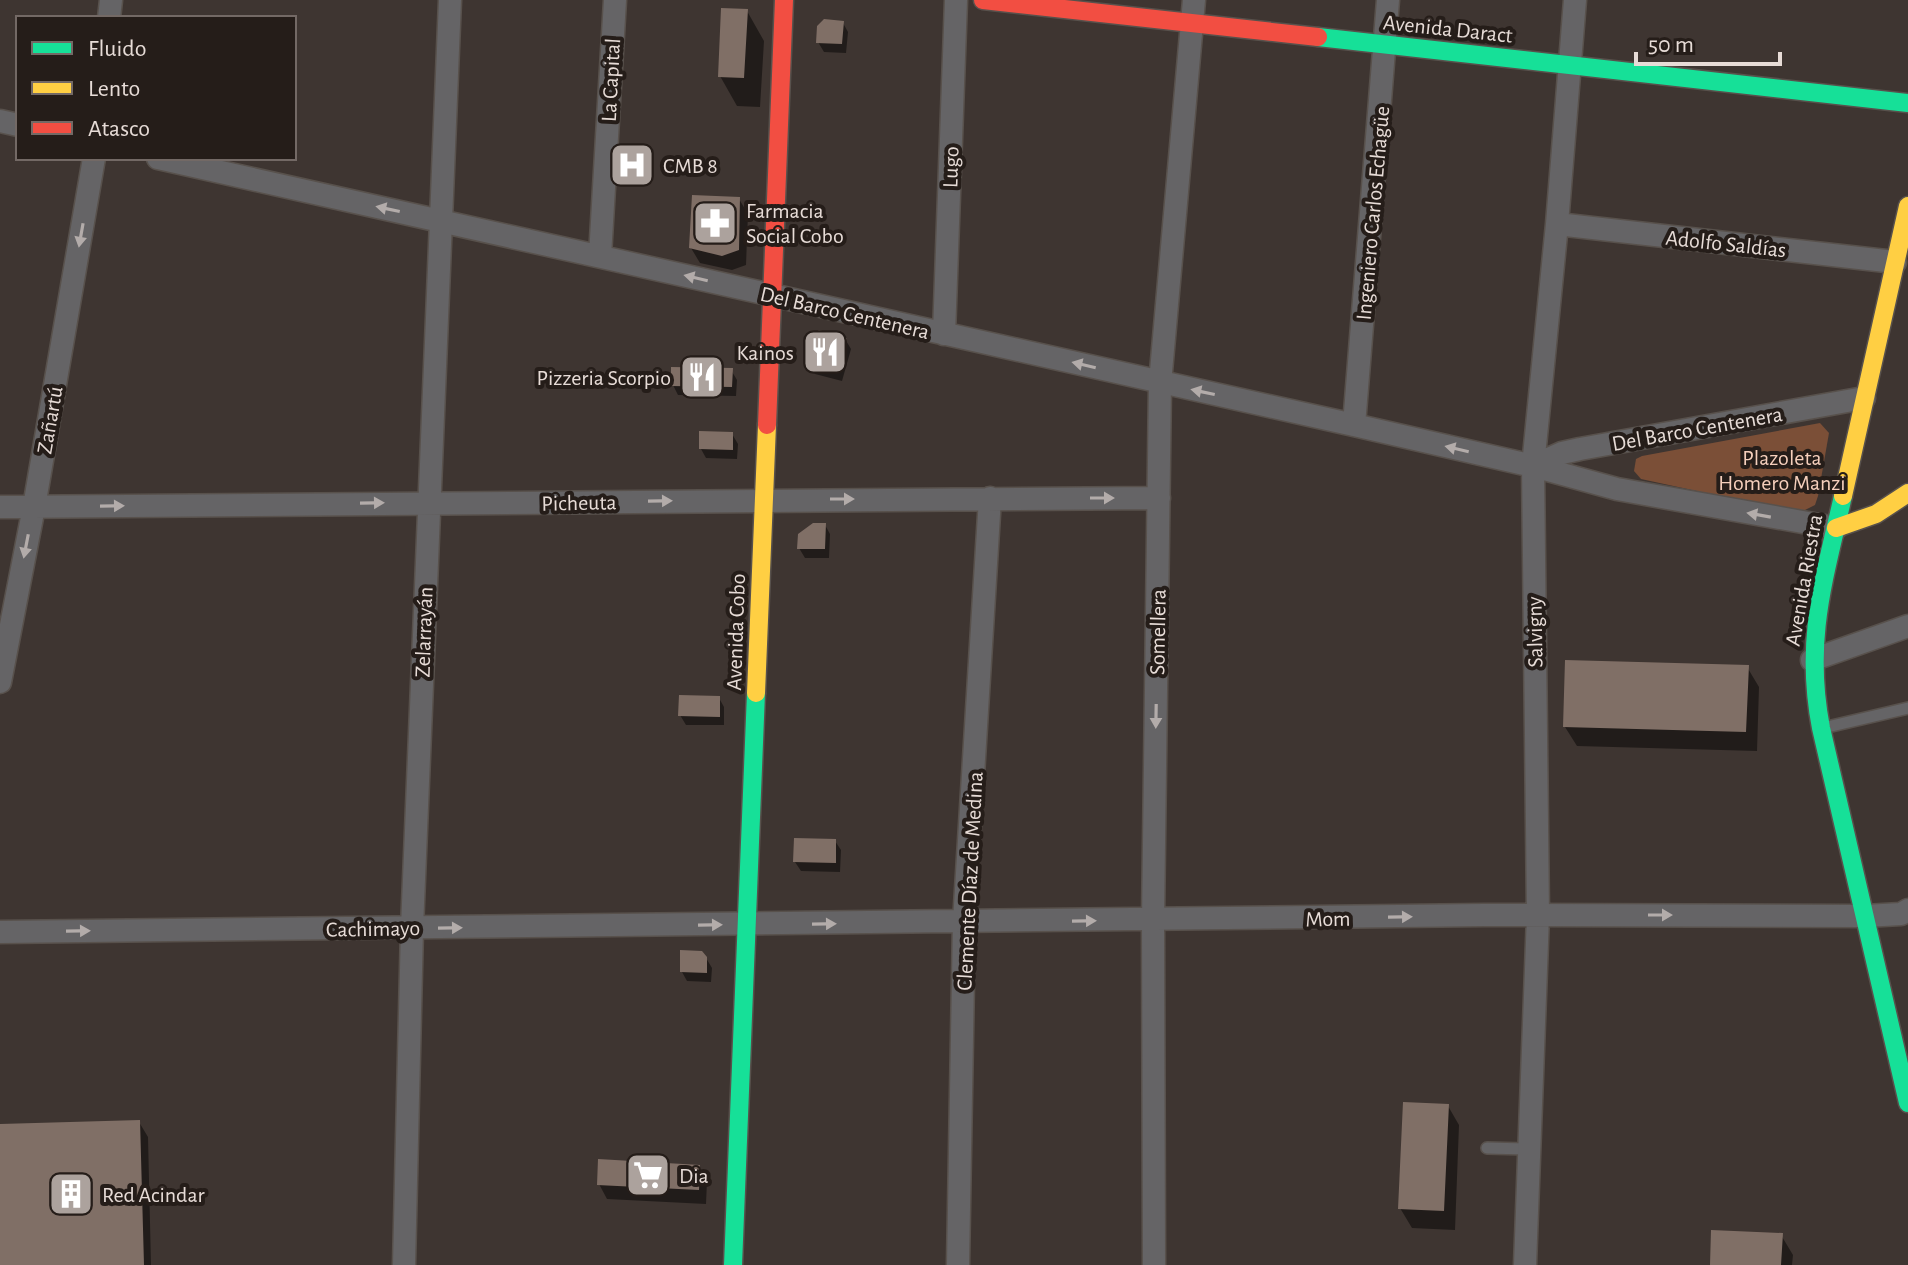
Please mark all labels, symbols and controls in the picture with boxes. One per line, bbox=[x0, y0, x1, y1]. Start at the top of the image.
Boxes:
street label: Avenida Daract bbox=[1382, 11, 1514, 47]
legend bbox=[16, 16, 296, 160]
scale bar bbox=[1636, 16, 1780, 66]
text: 50 m bbox=[1648, 33, 1694, 57]
text: Fluido bbox=[88, 37, 147, 61]
street label: La Capital bbox=[598, 38, 624, 122]
text: Lento bbox=[88, 77, 140, 101]
street label: Ingeniero Carlos Echagüe bbox=[1353, 105, 1393, 321]
text: Atasco bbox=[88, 117, 150, 141]
hospital icon: CMB 8 bbox=[608, 141, 656, 189]
street label: Lugo bbox=[939, 146, 963, 188]
place label: CMB 8 bbox=[663, 155, 718, 177]
pharmacy icon: Farmacia Social Cobo bbox=[691, 199, 739, 247]
place label: Farmacia Social Cobo bbox=[746, 200, 844, 247]
one-way arrow bbox=[375, 202, 400, 215]
one-way arrow bbox=[74, 223, 87, 248]
street label: Adolfo Saldías bbox=[1664, 227, 1787, 261]
one-way arrow bbox=[684, 271, 709, 284]
street label: Del Barco Centenera bbox=[758, 283, 932, 343]
restaurant icon: Kainos bbox=[801, 328, 849, 376]
place label: Kainos bbox=[736, 342, 794, 364]
restaurant icon: Pizzeria Scorpio bbox=[678, 353, 726, 401]
one-way arrow bbox=[1072, 359, 1097, 371]
place label: Pizzeria Scorpio bbox=[537, 367, 671, 389]
street label: Zañartú bbox=[33, 385, 67, 456]
one-way arrow bbox=[1190, 385, 1215, 398]
street label: Del Barco Centenera bbox=[1610, 403, 1784, 455]
one-way arrow bbox=[1444, 442, 1469, 454]
park label: Plazoleta Homero Manzi bbox=[1718, 447, 1846, 494]
street label: Picheuta bbox=[541, 491, 617, 515]
one-way arrow bbox=[1090, 492, 1115, 504]
one-way arrow bbox=[830, 493, 855, 505]
one-way arrow bbox=[648, 495, 673, 507]
one-way arrow bbox=[360, 497, 385, 510]
one-way arrow bbox=[100, 500, 125, 512]
one-way arrow bbox=[1746, 508, 1771, 520]
street label: Avenida Riestra bbox=[1782, 513, 1826, 648]
one-way arrow bbox=[20, 534, 32, 559]
street label: Avenida Cobo bbox=[723, 573, 749, 691]
street label: Zelarrayán bbox=[411, 586, 437, 678]
street label: Somellera bbox=[1146, 589, 1170, 675]
street label: Salvigny bbox=[1523, 596, 1547, 668]
one-way arrow bbox=[1150, 704, 1162, 729]
street label: Clemente Díaz de Medina bbox=[953, 771, 987, 991]
street label: Mom bbox=[1305, 908, 1351, 930]
one-way arrow bbox=[1648, 909, 1673, 921]
one-way arrow bbox=[1388, 910, 1413, 923]
one-way arrow bbox=[1072, 915, 1097, 927]
street label: Cachimayo bbox=[326, 917, 420, 941]
one-way arrow bbox=[812, 918, 837, 930]
one-way arrow bbox=[698, 919, 723, 931]
one-way arrow bbox=[438, 921, 463, 934]
one-way arrow bbox=[66, 925, 91, 937]
supermarket icon: Dia bbox=[624, 1151, 672, 1199]
place label: Dia bbox=[679, 1165, 709, 1187]
building icon: Red Acindar bbox=[47, 1170, 95, 1218]
place label: Red Acindar bbox=[102, 1184, 205, 1206]

